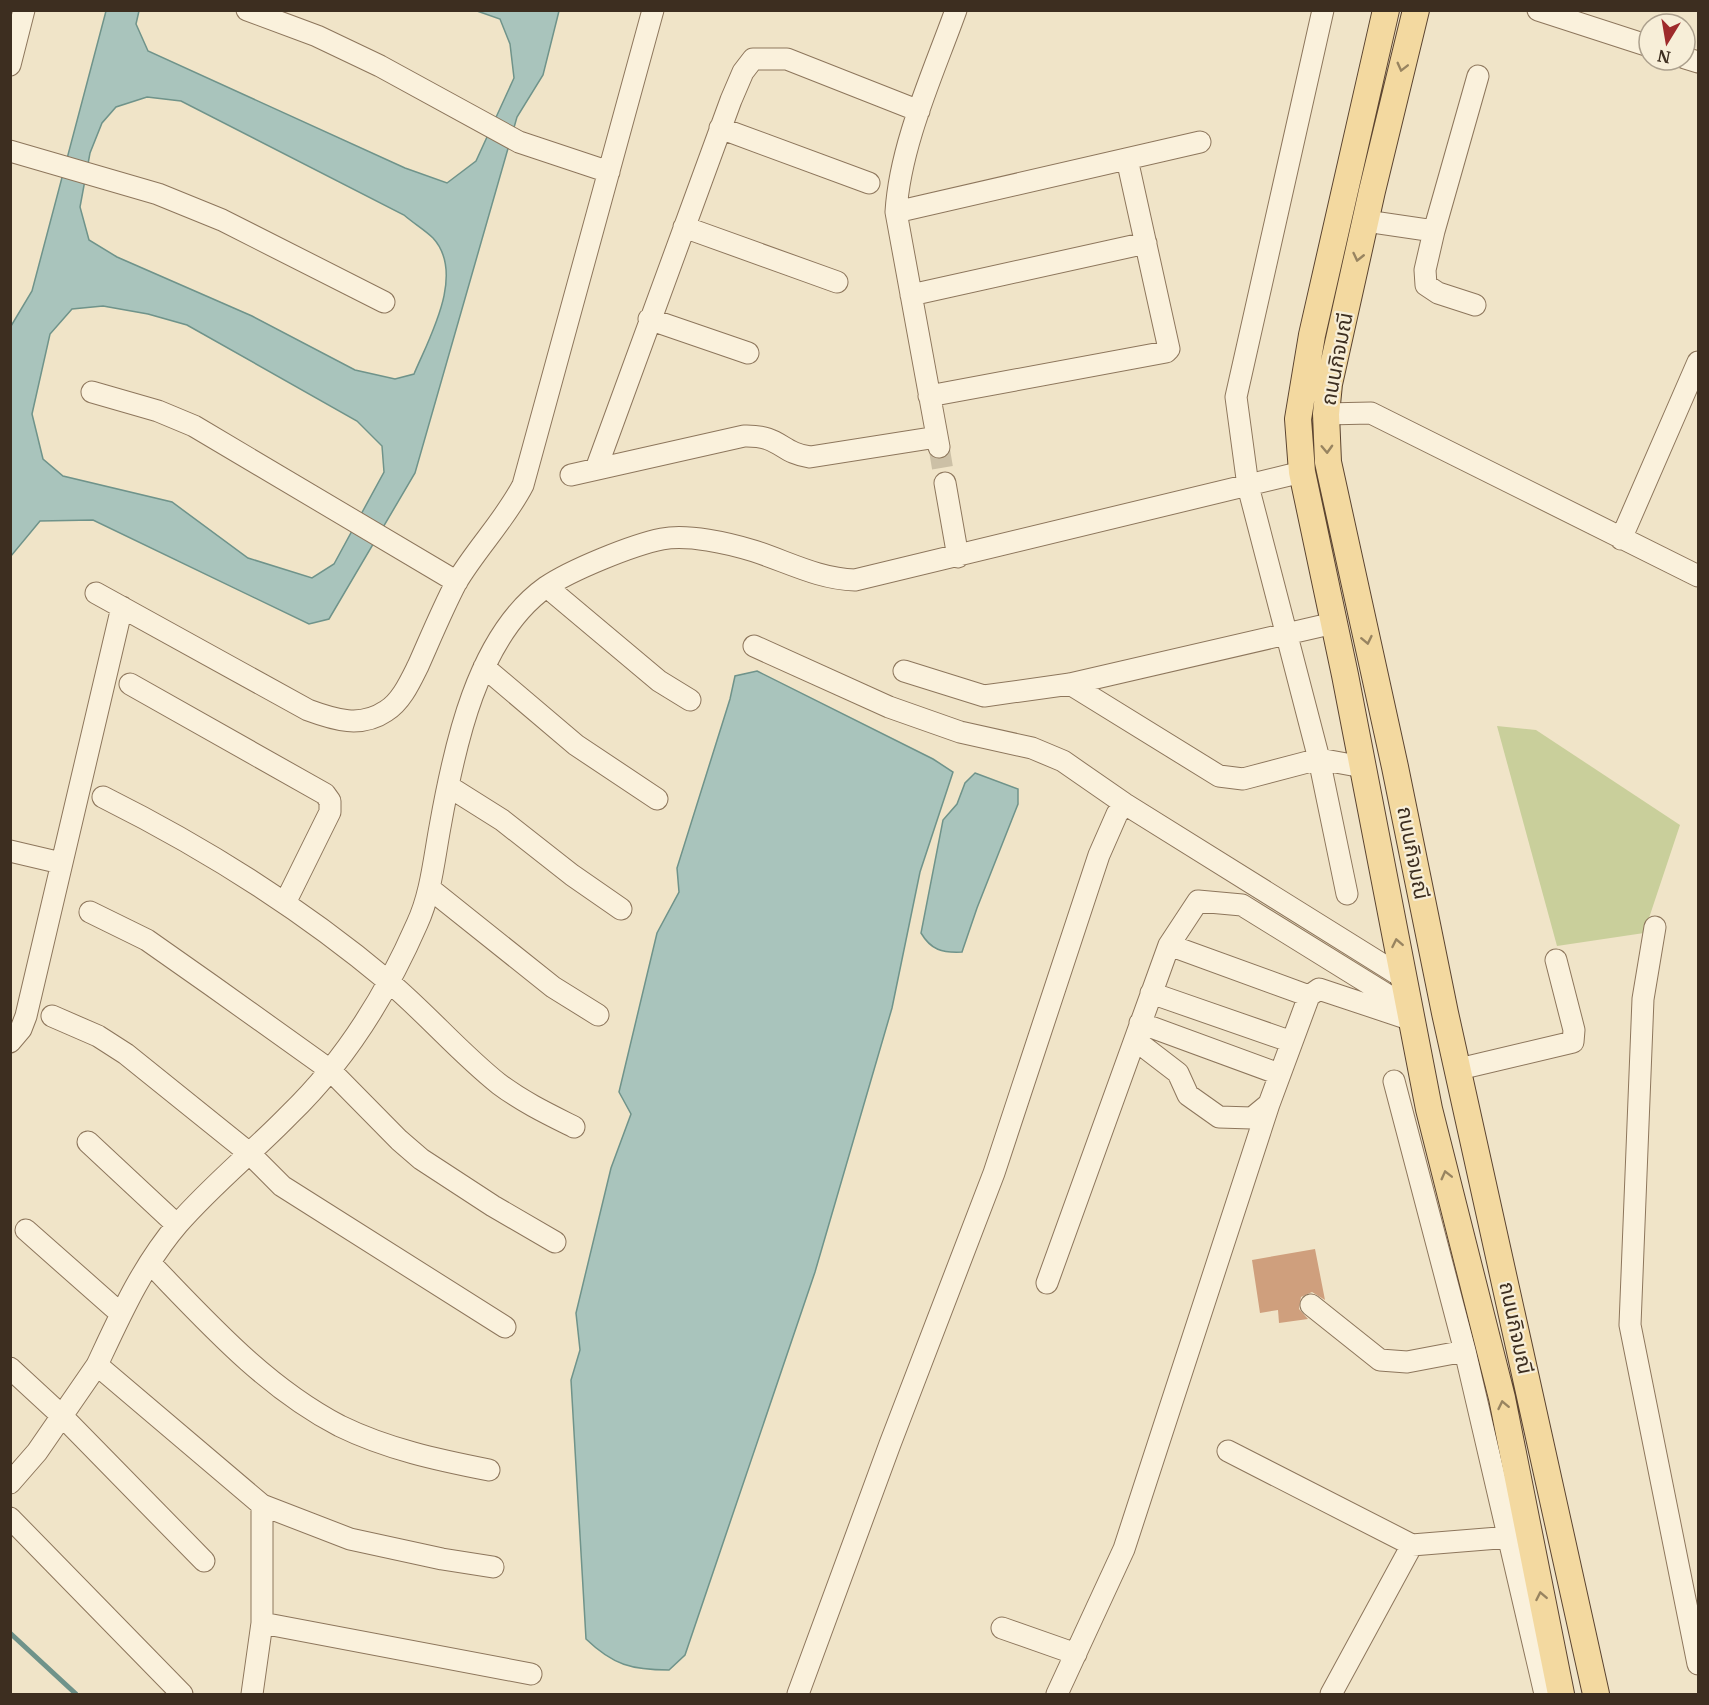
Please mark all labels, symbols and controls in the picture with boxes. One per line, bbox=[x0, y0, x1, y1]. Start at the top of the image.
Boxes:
north arrow bbox=[1637, 12, 1697, 72]
text: N bbox=[1656, 46, 1672, 68]
one-way arrow bbox=[1397, 62, 1410, 72]
one-way arrow bbox=[1352, 252, 1365, 262]
street label: ถนนกิจมณี bbox=[1314, 310, 1359, 408]
one-way arrow bbox=[1321, 444, 1334, 453]
one-way arrow bbox=[1360, 634, 1373, 644]
street label: ถนนกิจมณี bbox=[1391, 804, 1436, 902]
one-way arrow bbox=[1391, 938, 1404, 948]
one-way arrow bbox=[1440, 1170, 1453, 1180]
street label: ถนนกิจมณี bbox=[1493, 1279, 1539, 1377]
one-way arrow bbox=[1497, 1400, 1510, 1410]
one-way arrow bbox=[1535, 1591, 1548, 1601]

